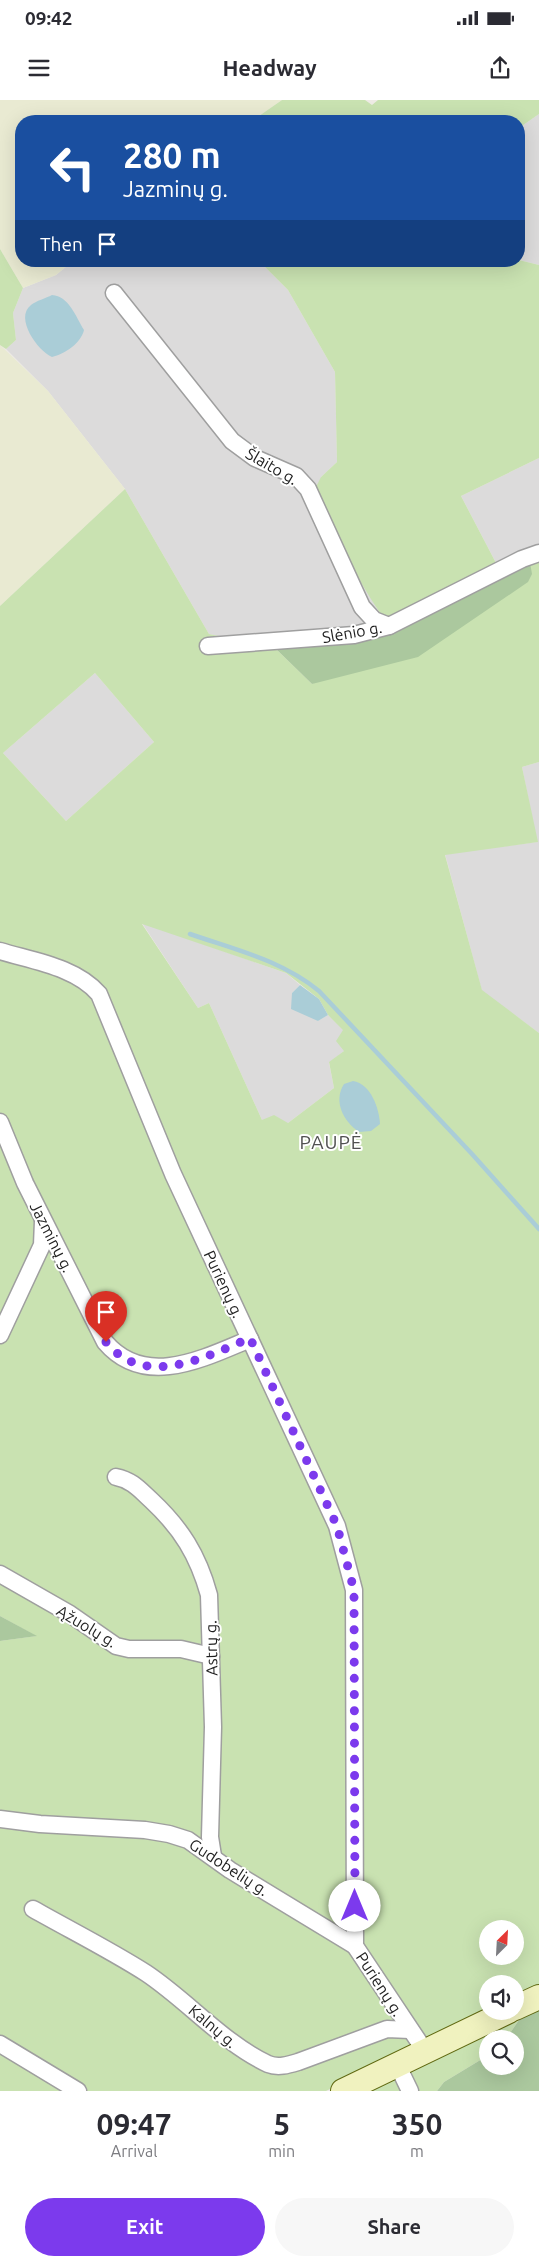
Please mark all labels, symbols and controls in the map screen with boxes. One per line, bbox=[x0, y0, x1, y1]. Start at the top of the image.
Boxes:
text: 09:42 bbox=[25, 7, 73, 29]
icon: menu bbox=[25, 54, 53, 82]
icon: share bbox=[486, 54, 514, 82]
text: Headway bbox=[222, 55, 317, 80]
icon: left bbox=[40, 135, 105, 200]
text: 280 m bbox=[123, 135, 221, 175]
text: Jazminų g. bbox=[123, 176, 228, 201]
icon: arrive bbox=[93, 230, 121, 258]
text: Then bbox=[40, 233, 83, 255]
street label: Šlaito g. bbox=[243, 443, 302, 488]
street label: Slėnio g. bbox=[321, 618, 383, 646]
district label: PAUPĖ bbox=[300, 1131, 362, 1153]
street label: Jazminų g. bbox=[27, 1199, 77, 1275]
street label: Purienų g. bbox=[201, 1247, 247, 1321]
pin bbox=[85, 1291, 127, 1342]
icon: arrive bbox=[92, 1298, 120, 1326]
street label: Ąžuolų g. bbox=[54, 1601, 120, 1651]
street label: Astrų g. bbox=[202, 1620, 220, 1676]
street label: Gudobelių g. bbox=[186, 1835, 272, 1899]
position arrow bbox=[328, 1879, 380, 1931]
north arrow bbox=[479, 1920, 524, 1965]
map controls bbox=[479, 1920, 524, 2075]
street label: Purienų g. bbox=[353, 1949, 407, 2019]
button: sound bbox=[479, 1975, 524, 2020]
street label: Kalnų g. bbox=[185, 2001, 241, 2051]
button: search bbox=[479, 2030, 524, 2075]
text: 09:47 bbox=[97, 2107, 172, 2141]
text: 5 bbox=[273, 2107, 290, 2141]
text: 350 bbox=[392, 2107, 442, 2141]
text: Arrival bbox=[111, 2142, 157, 2160]
text: min bbox=[268, 2142, 295, 2160]
text: m bbox=[410, 2142, 424, 2160]
button: Exit bbox=[25, 2198, 265, 2256]
button: Share bbox=[275, 2198, 514, 2256]

